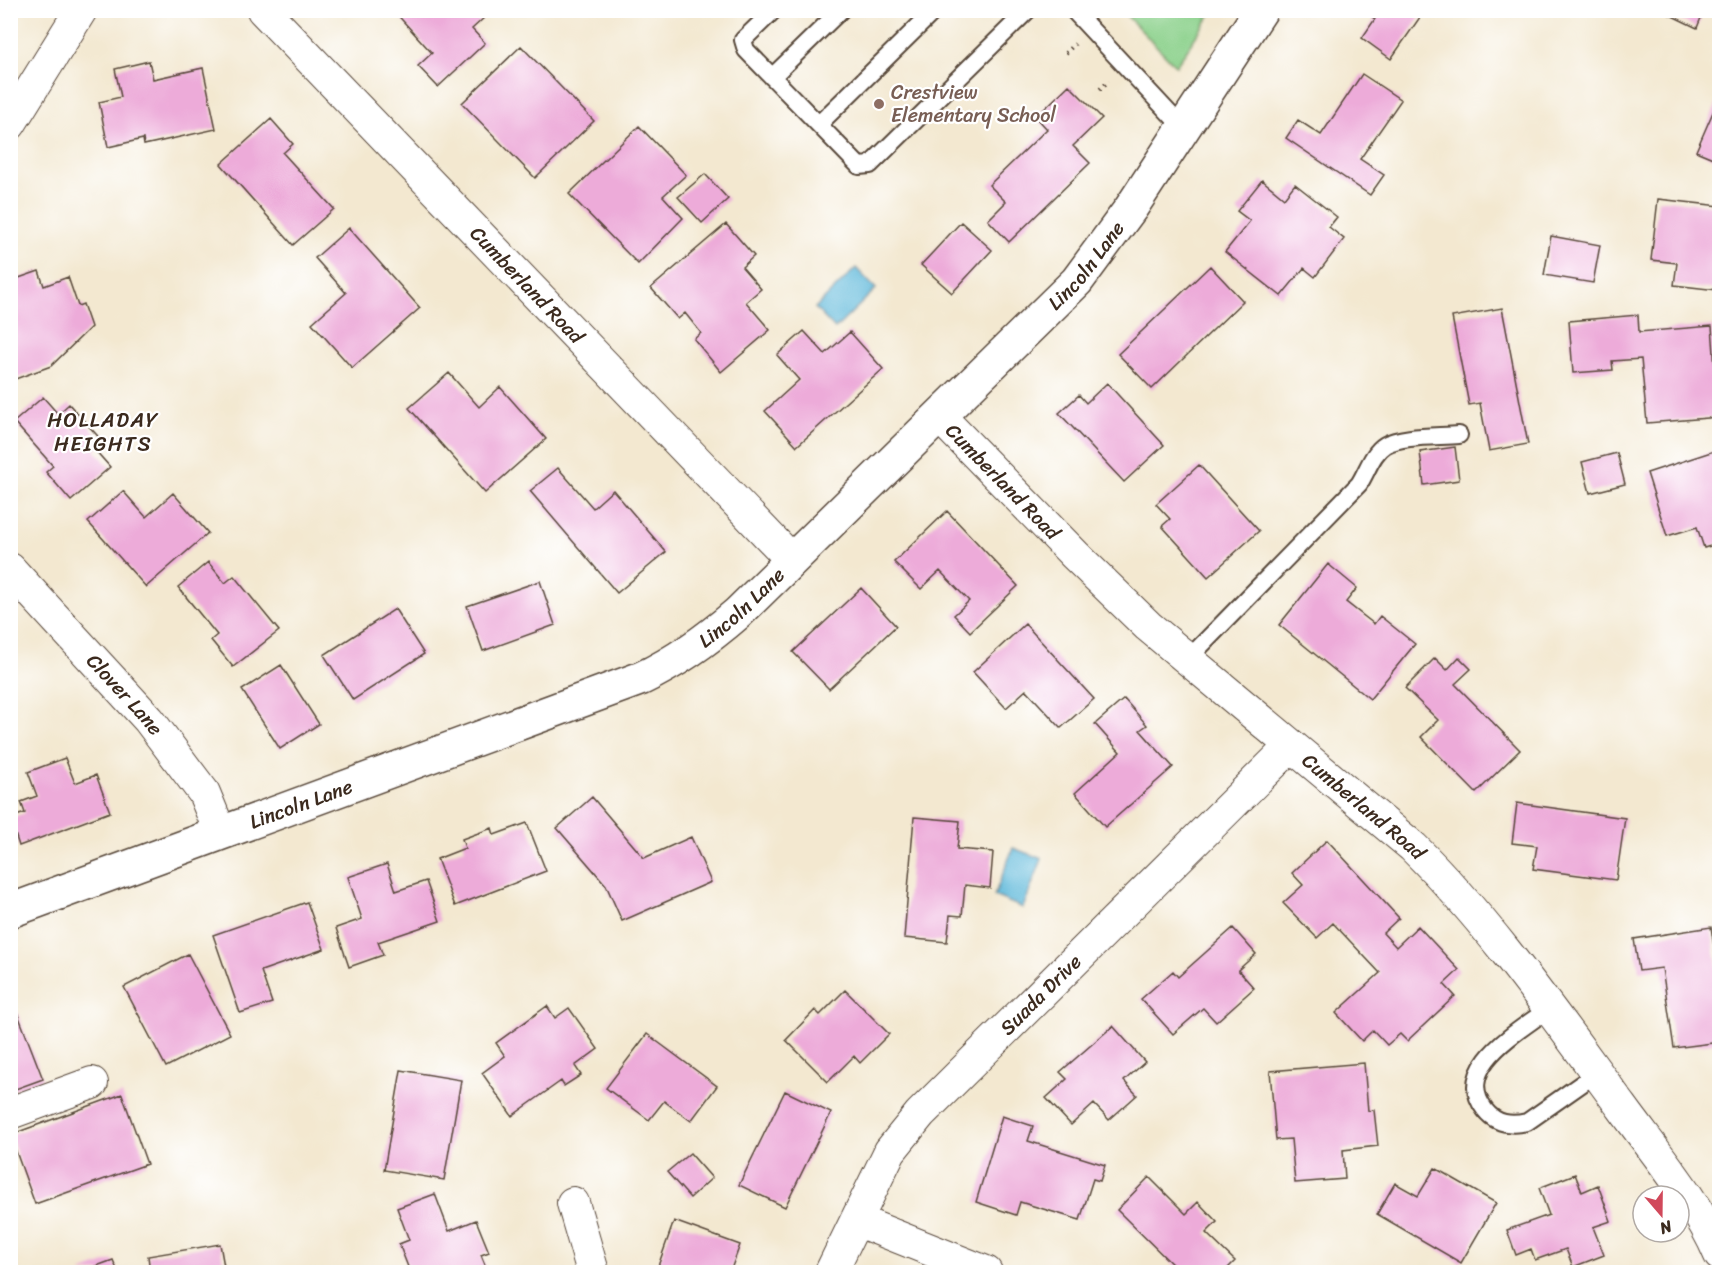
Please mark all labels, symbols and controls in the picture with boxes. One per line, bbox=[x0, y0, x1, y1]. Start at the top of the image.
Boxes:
place label: Crestview Elementary School bbox=[891, 75, 1056, 133]
marker: Crestview Elementary School bbox=[872, 97, 886, 111]
street label: Lincoln Lane bbox=[1039, 213, 1134, 319]
street label: Cumberland Road bbox=[461, 218, 593, 353]
district label: HOLLADAY HEIGHTS bbox=[47, 401, 159, 463]
street label: Cumberland Road bbox=[937, 415, 1070, 550]
street label: Lincoln Lane bbox=[691, 559, 793, 657]
street label: Clover Lane bbox=[77, 645, 172, 743]
street label: Cumberland Road bbox=[1294, 744, 1435, 870]
street label: Lincoln Lane bbox=[244, 769, 358, 839]
street label: Suada Drive bbox=[991, 946, 1090, 1044]
north arrow bbox=[1631, 1184, 1691, 1244]
text: N bbox=[1655, 1212, 1677, 1243]

